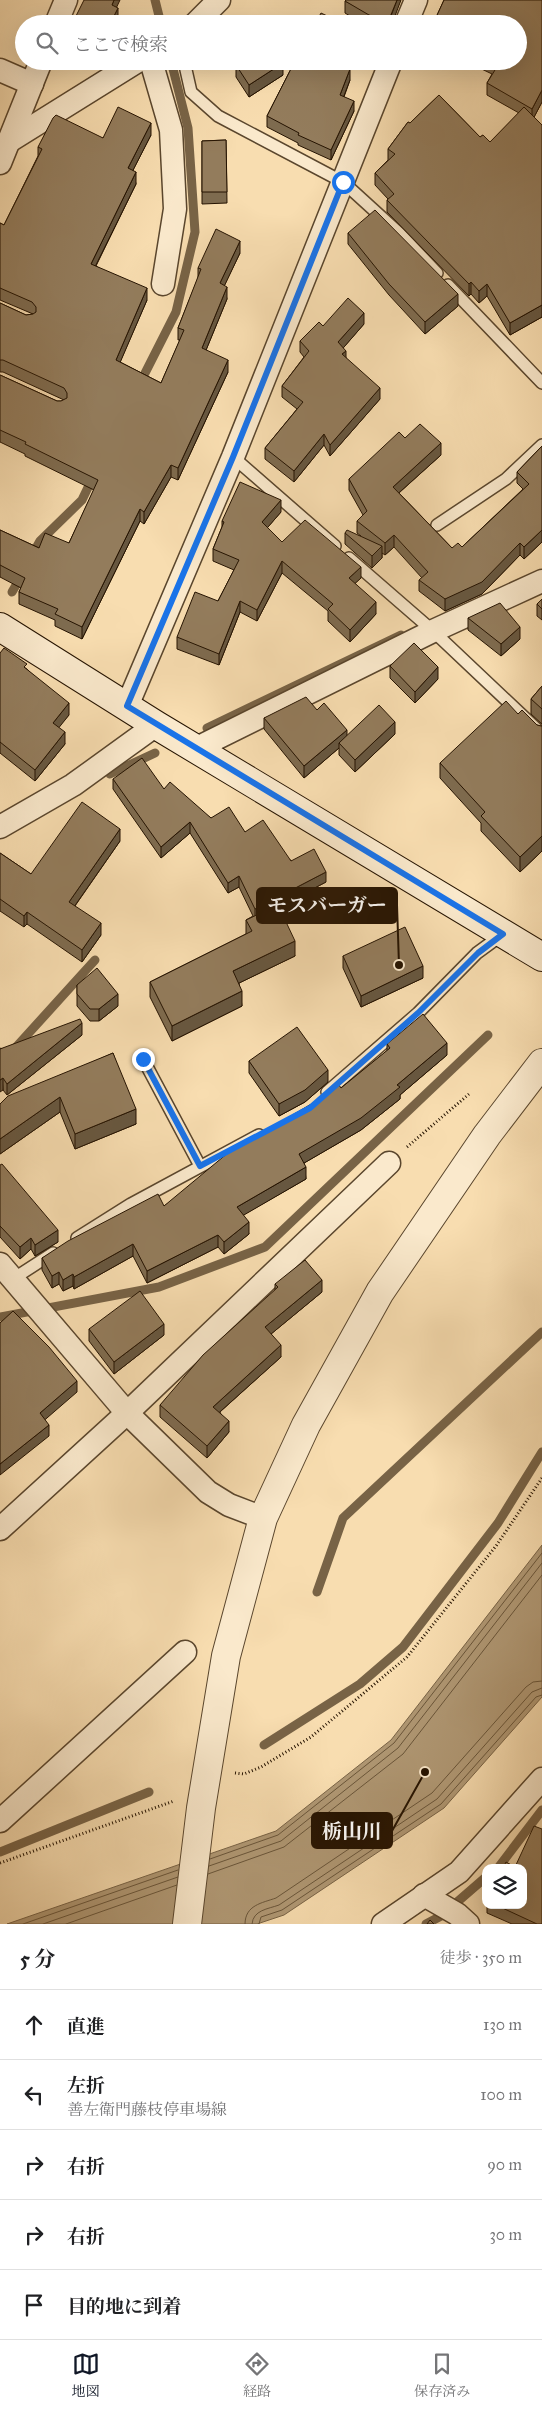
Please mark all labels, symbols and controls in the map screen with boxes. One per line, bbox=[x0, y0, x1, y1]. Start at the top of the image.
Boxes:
search box bbox=[15, 15, 527, 70]
icon: search bbox=[33, 29, 61, 57]
text: ここで検索 bbox=[73, 33, 168, 56]
route start bbox=[332, 171, 355, 194]
callout: モスバーガー bbox=[257, 888, 397, 923]
text: モスバーガー bbox=[267, 893, 387, 917]
route end bbox=[132, 1048, 155, 1071]
callout: 栃山川 bbox=[312, 1813, 392, 1848]
text: 栃山川 bbox=[322, 1819, 382, 1843]
map controls bbox=[482, 1864, 527, 1909]
button: layers bbox=[482, 1864, 527, 1909]
text: 5 分 bbox=[20, 1946, 55, 1972]
text: 徒歩 · 350 m bbox=[440, 1948, 522, 1967]
icon: ahead bbox=[20, 2011, 48, 2039]
text: 直進 bbox=[67, 2015, 105, 2038]
text: 130 m bbox=[483, 2015, 522, 2034]
text: 左折 bbox=[67, 2074, 105, 2097]
icon: left bbox=[20, 2081, 48, 2109]
text: 100 m bbox=[480, 2085, 522, 2104]
text: 善左衛門藤枝停車場線 bbox=[67, 2100, 227, 2119]
icon: right bbox=[20, 2151, 48, 2179]
text: 右折 bbox=[67, 2155, 105, 2178]
text: 90 m bbox=[487, 2155, 522, 2174]
icon: right bbox=[20, 2221, 48, 2249]
text: 右折 bbox=[67, 2225, 105, 2248]
text: 30 m bbox=[489, 2225, 522, 2244]
icon: arrive bbox=[20, 2291, 48, 2319]
text: 目的地に到着 bbox=[67, 2295, 181, 2318]
tab: 地図 bbox=[72, 2350, 100, 2400]
tab: 経路 bbox=[243, 2350, 271, 2400]
tab: 保存済み bbox=[414, 2350, 470, 2400]

